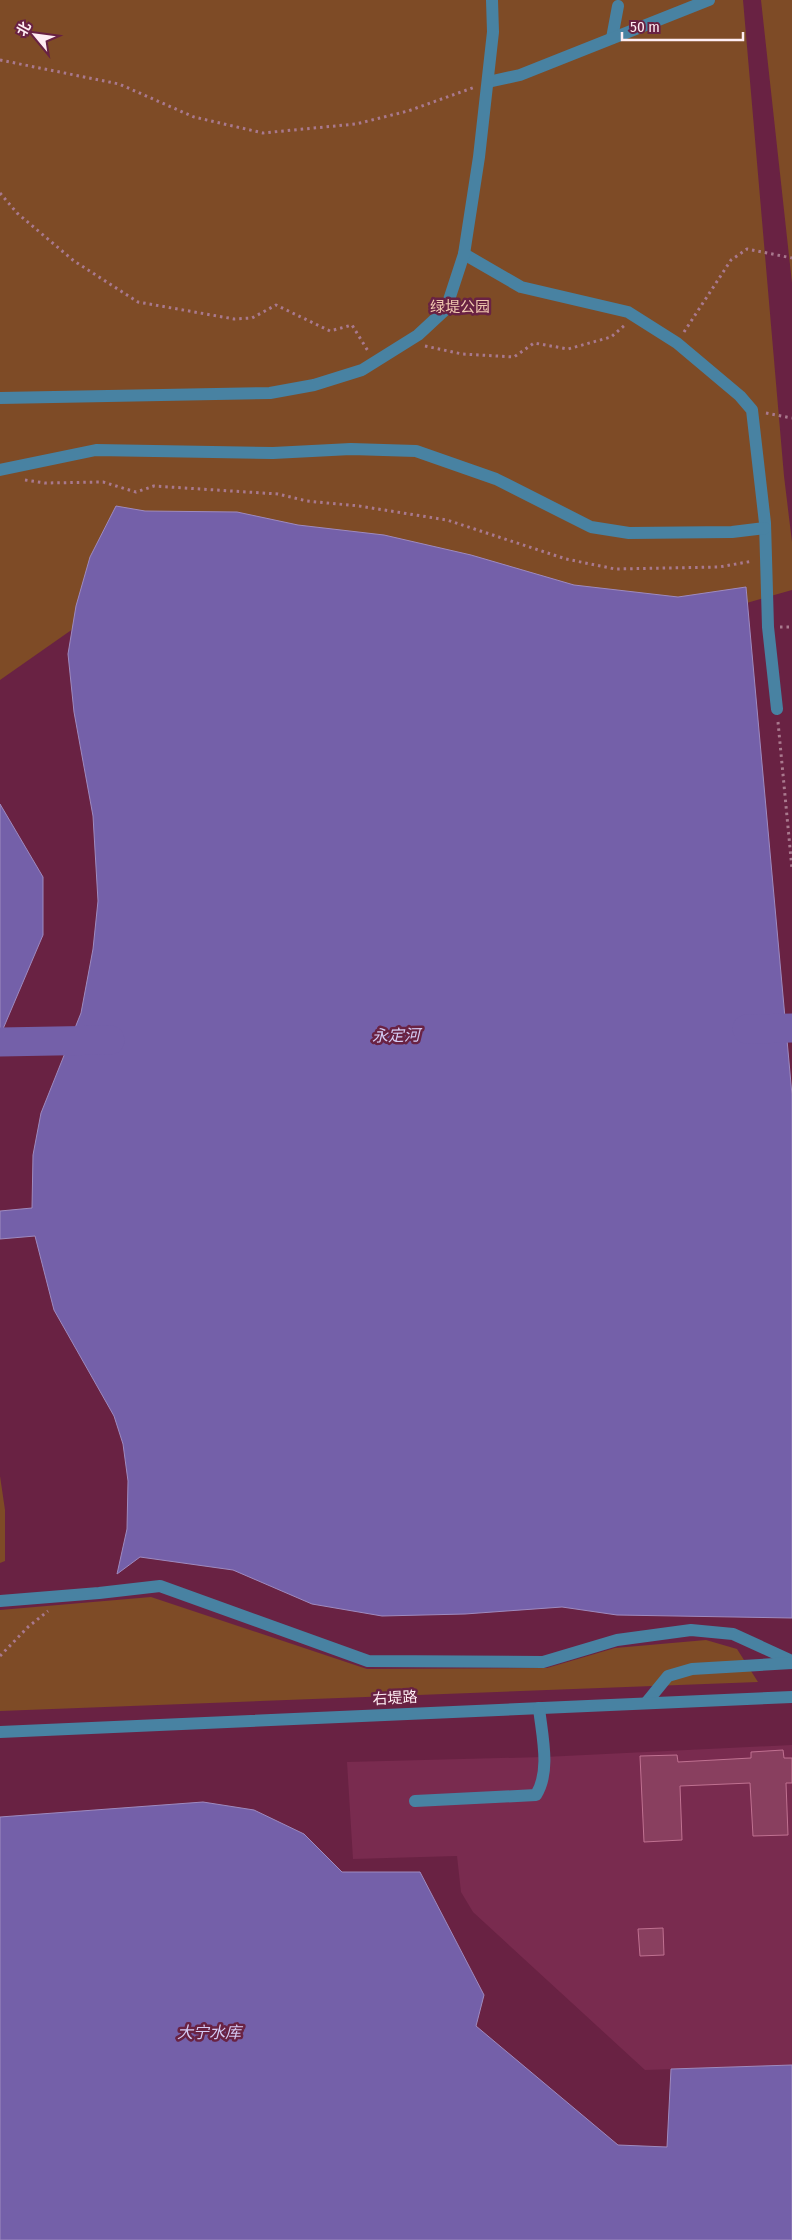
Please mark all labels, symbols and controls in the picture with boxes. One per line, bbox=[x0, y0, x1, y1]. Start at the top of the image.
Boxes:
north arrow bbox=[10, 10, 60, 60]
scale bar bbox=[622, 10, 743, 42]
text: 50 m bbox=[630, 18, 660, 36]
text: 北 bbox=[13, 19, 35, 39]
park label: 绿堤公园 bbox=[430, 298, 490, 316]
water label: 永定河 bbox=[372, 1026, 423, 1045]
street label: 右堤路 bbox=[372, 1688, 418, 1708]
water label: 大宁水库 bbox=[177, 2023, 244, 2042]

